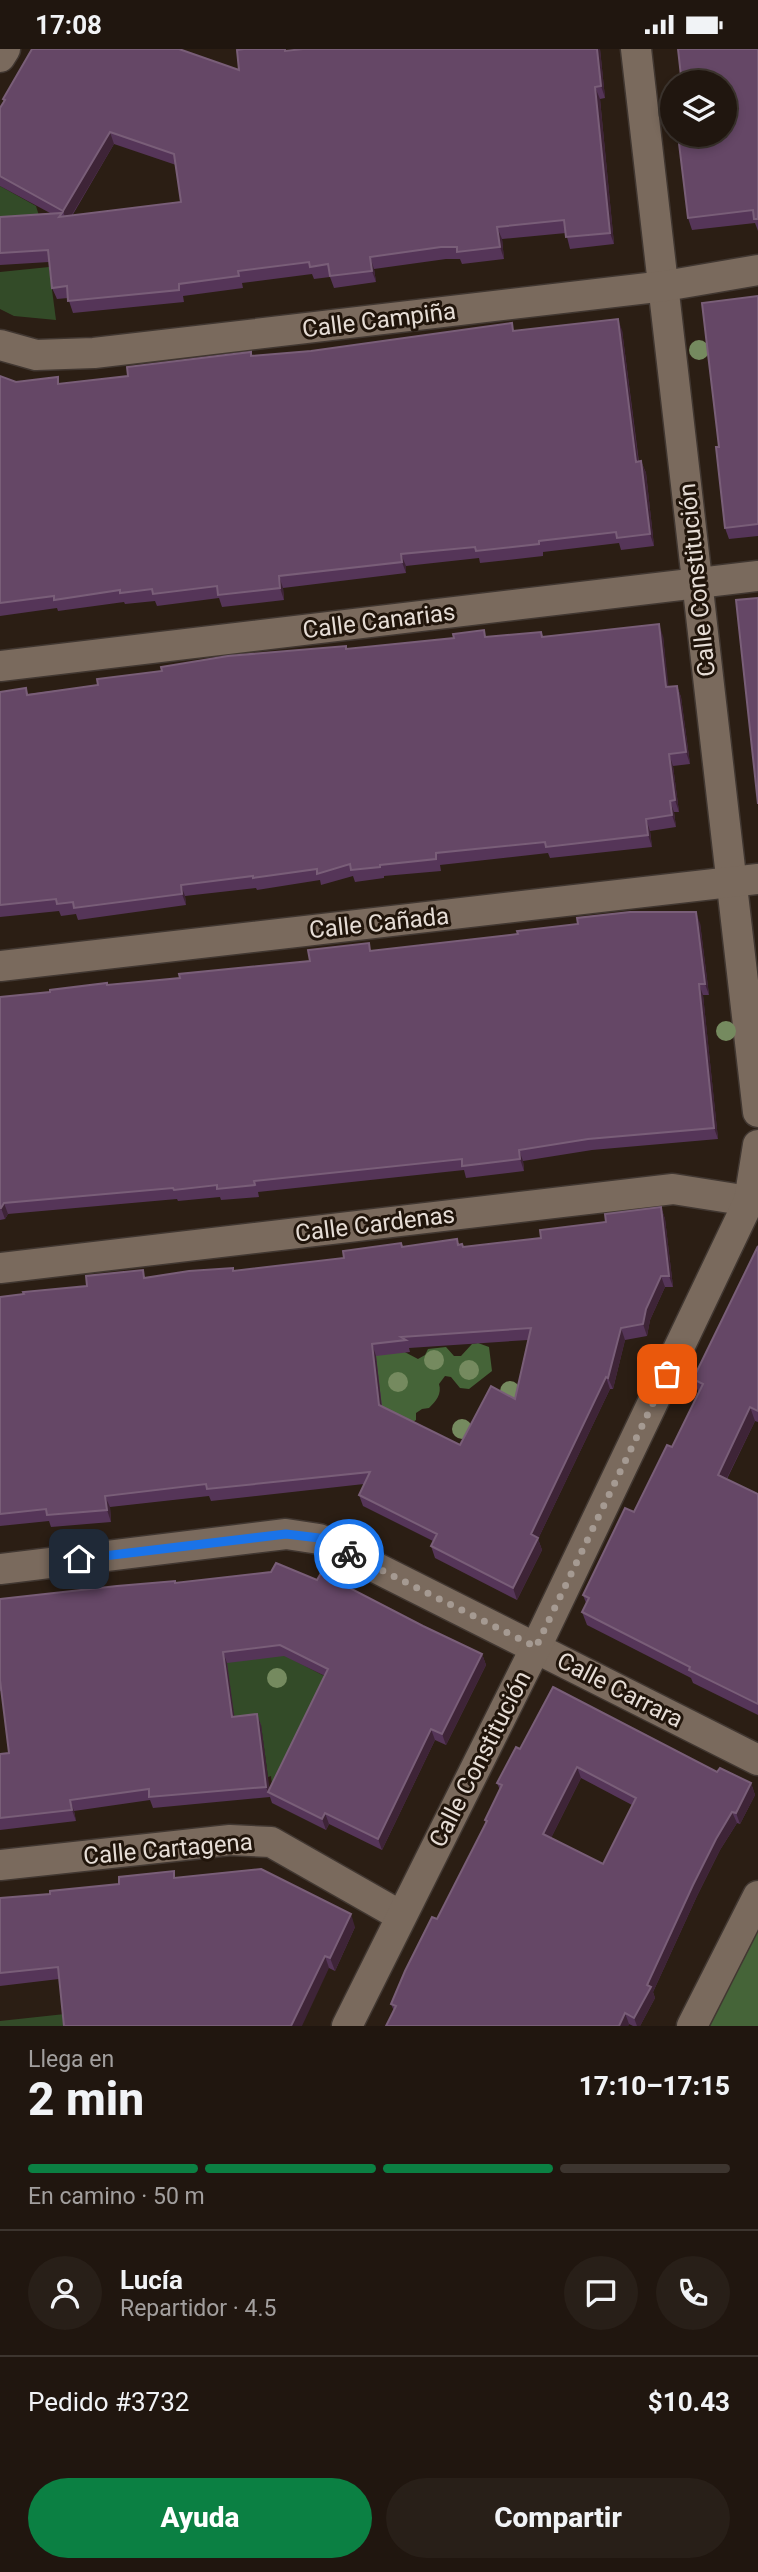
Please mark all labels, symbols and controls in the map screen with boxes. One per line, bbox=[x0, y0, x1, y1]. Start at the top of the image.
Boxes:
text: 17:08 bbox=[35, 10, 102, 40]
map controls bbox=[660, 70, 737, 147]
button: layers bbox=[660, 70, 737, 147]
street label: Calle Campiña bbox=[301, 297, 457, 343]
street label: Calle Constitución bbox=[673, 482, 721, 678]
street label: Calle Canarias bbox=[301, 598, 457, 644]
street label: Calle Cañada bbox=[308, 902, 450, 944]
street label: Calle Cardenas bbox=[294, 1200, 456, 1248]
pin bbox=[637, 1344, 697, 1404]
icon: bag bbox=[648, 1355, 686, 1393]
courier bbox=[314, 1519, 384, 1589]
pin bbox=[49, 1529, 109, 1589]
icon: bike bbox=[330, 1535, 368, 1573]
icon: home bbox=[60, 1540, 98, 1578]
street label: Calle Carrara bbox=[552, 1646, 688, 1734]
street label: Calle Constitución bbox=[423, 1666, 537, 1852]
street label: Calle Cartagena bbox=[82, 1828, 254, 1870]
text: Llega en bbox=[28, 2046, 114, 2073]
text: 17:10–17:15 bbox=[579, 2071, 730, 2101]
text: 2 min bbox=[28, 2072, 144, 2126]
text: En camino · 50 m bbox=[28, 2183, 205, 2210]
button: person bbox=[28, 2256, 102, 2330]
button: chat bbox=[564, 2256, 638, 2330]
button: phone bbox=[656, 2256, 730, 2330]
text: Lucía bbox=[120, 2265, 183, 2295]
text: Repartidor · 4.5 bbox=[120, 2295, 277, 2322]
text: Pedido #3732 bbox=[28, 2387, 189, 2417]
text: $10.43 bbox=[648, 2387, 730, 2417]
button: Ayuda bbox=[28, 2478, 372, 2558]
button: Compartir bbox=[386, 2478, 730, 2558]

